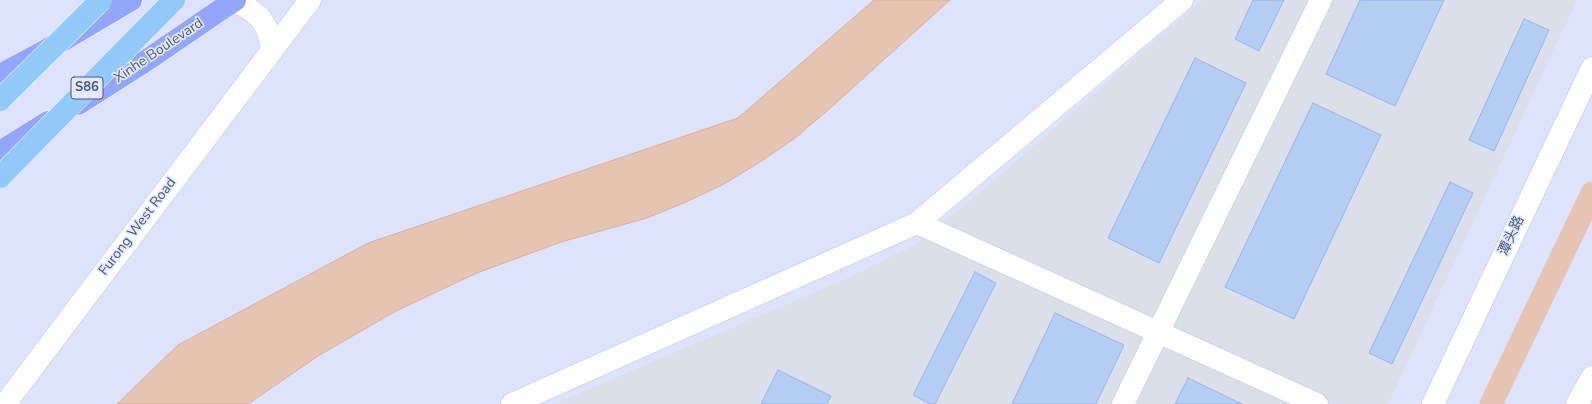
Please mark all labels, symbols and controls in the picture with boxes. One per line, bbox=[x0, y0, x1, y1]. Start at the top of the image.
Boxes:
street label: Xinhe Boulevard bbox=[111, 15, 207, 87]
road number: S86 bbox=[71, 77, 103, 99]
street label: Furong West Road bbox=[96, 175, 180, 279]
street label: 潭头路 bbox=[1496, 213, 1528, 259]

